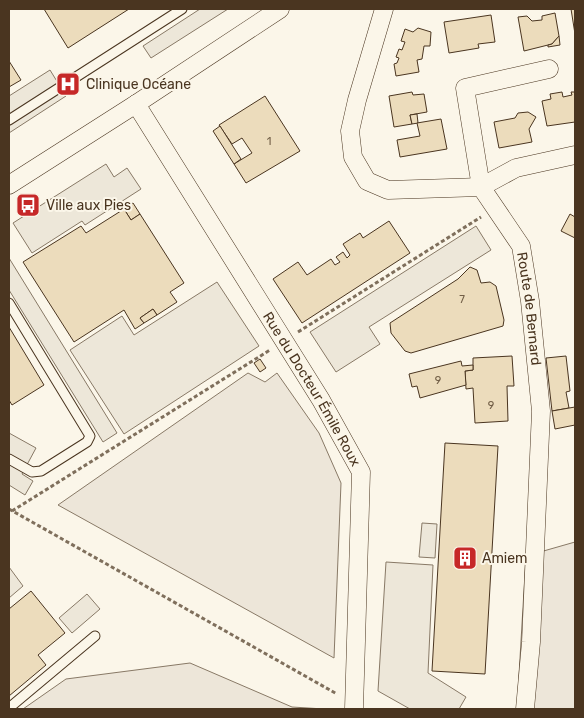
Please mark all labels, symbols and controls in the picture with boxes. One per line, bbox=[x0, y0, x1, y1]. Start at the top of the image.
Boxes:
hospital icon: Clinique Océane bbox=[55, 71, 81, 97]
place label: Clinique Océane bbox=[86, 76, 191, 93]
house number: 1 bbox=[267, 135, 271, 148]
bus stop icon: Ville aux Pies bbox=[15, 192, 41, 218]
place label: Ville aux Pies bbox=[46, 197, 131, 214]
street label: Route de Bernard bbox=[513, 251, 544, 366]
house number: 7 bbox=[459, 293, 465, 306]
street label: Rue du Docteur Émile Roux bbox=[259, 309, 364, 470]
house number: 9 bbox=[435, 374, 441, 387]
house number: 9 bbox=[488, 399, 494, 412]
building icon: Amiem bbox=[452, 545, 478, 571]
place label: Amiem bbox=[482, 550, 528, 567]

